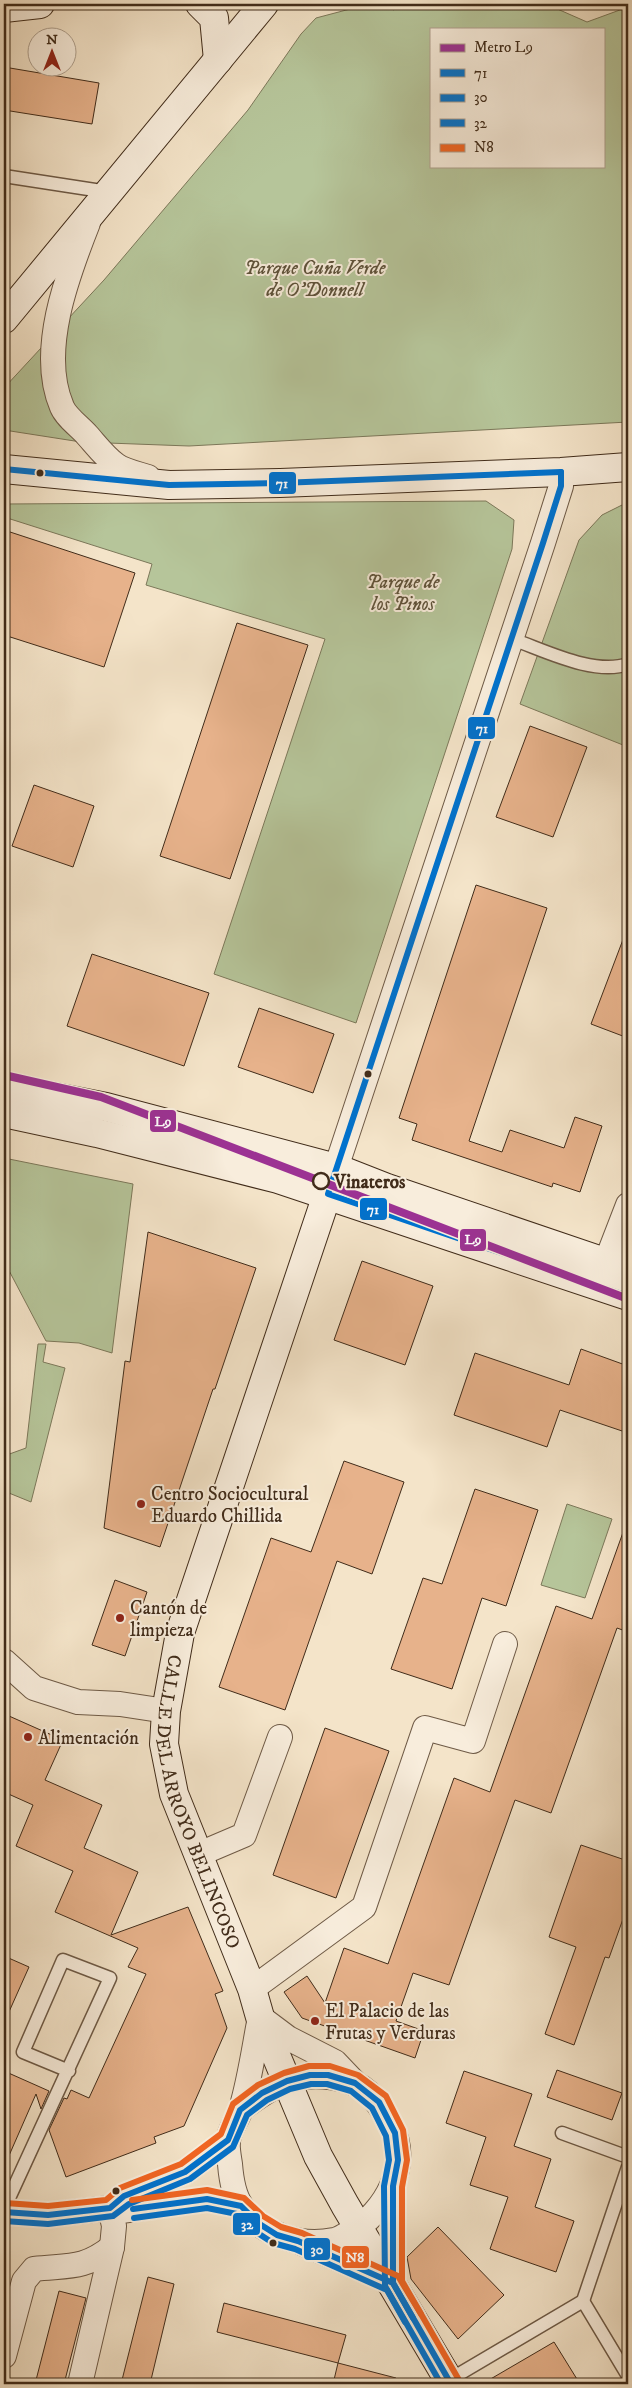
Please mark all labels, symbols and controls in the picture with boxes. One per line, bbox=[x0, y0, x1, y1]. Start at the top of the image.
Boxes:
north arrow bbox=[28, 28, 78, 78]
legend bbox=[430, 28, 604, 168]
text: N bbox=[46, 31, 58, 49]
text: Metro L9 bbox=[474, 38, 533, 57]
text: 71 bbox=[474, 64, 487, 83]
text: 30 bbox=[474, 88, 488, 107]
text: 32 bbox=[474, 114, 488, 133]
text: N8 bbox=[474, 138, 494, 157]
park label: Parque Cuña Verde de O'Donnell bbox=[245, 257, 386, 302]
unlabelled marker bbox=[35, 468, 45, 478]
line badge: 71 bbox=[268, 471, 297, 495]
text: 71 bbox=[276, 475, 288, 493]
park label: Parque de los Pinos bbox=[367, 571, 440, 616]
line badge: 71 bbox=[467, 716, 496, 740]
text: 71 bbox=[476, 720, 488, 738]
unlabelled marker bbox=[363, 1069, 373, 1079]
line badge: L9 bbox=[149, 1109, 177, 1133]
text: L9 bbox=[154, 1113, 172, 1131]
place label: Vinateros bbox=[333, 1171, 406, 1194]
marker: Vinateros bbox=[312, 1172, 330, 1190]
line badge: 71 bbox=[359, 1197, 388, 1221]
text: 71 bbox=[367, 1201, 379, 1219]
line badge: L9 bbox=[459, 1228, 487, 1252]
text: L9 bbox=[464, 1231, 482, 1249]
place label: Centro Sociocultural Eduardo Chillida bbox=[151, 1483, 309, 1528]
marker: Centro Sociocultural Eduardo Chillida bbox=[135, 1498, 147, 1510]
place label: Cantón de limpieza bbox=[130, 1597, 207, 1642]
marker: Cantón de limpieza bbox=[114, 1612, 126, 1624]
street label: CALLE DEL ARROYO BELINCOSO bbox=[150, 1653, 245, 1952]
place label: Alimentación bbox=[38, 1727, 139, 1750]
marker: Alimentación bbox=[22, 1731, 34, 1743]
place label: El Palacio de las Frutas y Verduras bbox=[325, 2000, 456, 2045]
marker: El Palacio de las Frutas y Verduras bbox=[309, 2015, 321, 2027]
unlabelled marker bbox=[111, 2186, 121, 2196]
line badge: 32 bbox=[232, 2212, 261, 2236]
text: 32 bbox=[241, 2216, 254, 2234]
line badge: 30 bbox=[303, 2237, 331, 2261]
unlabelled marker bbox=[268, 2238, 278, 2248]
text: 30 bbox=[311, 2241, 324, 2259]
line badge: N8 bbox=[341, 2245, 370, 2269]
text: N8 bbox=[346, 2249, 364, 2267]

